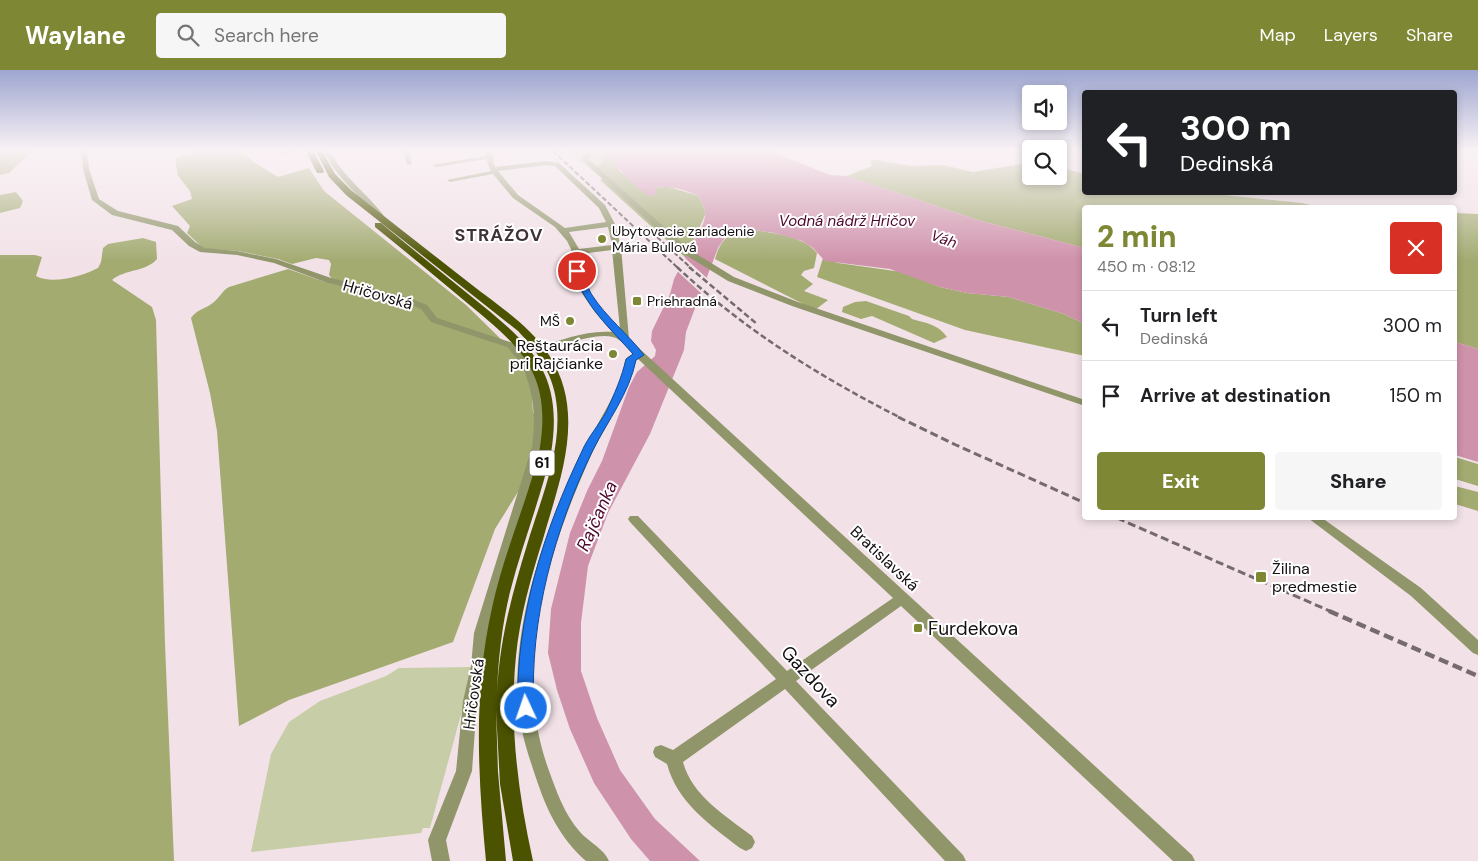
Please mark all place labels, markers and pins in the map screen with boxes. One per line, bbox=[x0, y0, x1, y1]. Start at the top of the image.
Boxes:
place label: Ubytovacie zariadenie Mária Bullová bbox=[612, 222, 754, 256]
marker: Ubytovacie zariadenie Mária Bullová bbox=[596, 233, 608, 245]
pin bbox=[556, 250, 598, 292]
place label: Priehradná bbox=[647, 292, 717, 310]
marker: Priehradná bbox=[631, 295, 643, 307]
place label: MŠ bbox=[540, 312, 560, 330]
marker: MŠ bbox=[564, 315, 576, 327]
place label: Reštaurácia pri Rajčianke bbox=[510, 335, 603, 374]
marker: Reštaurácia pri Rajčianke bbox=[607, 348, 619, 360]
place label: Žilina predmestie bbox=[1272, 558, 1357, 597]
marker: Žilina predmestie bbox=[1254, 570, 1268, 584]
place label: Furdekova bbox=[928, 616, 1018, 641]
marker: Furdekova bbox=[912, 622, 924, 634]

